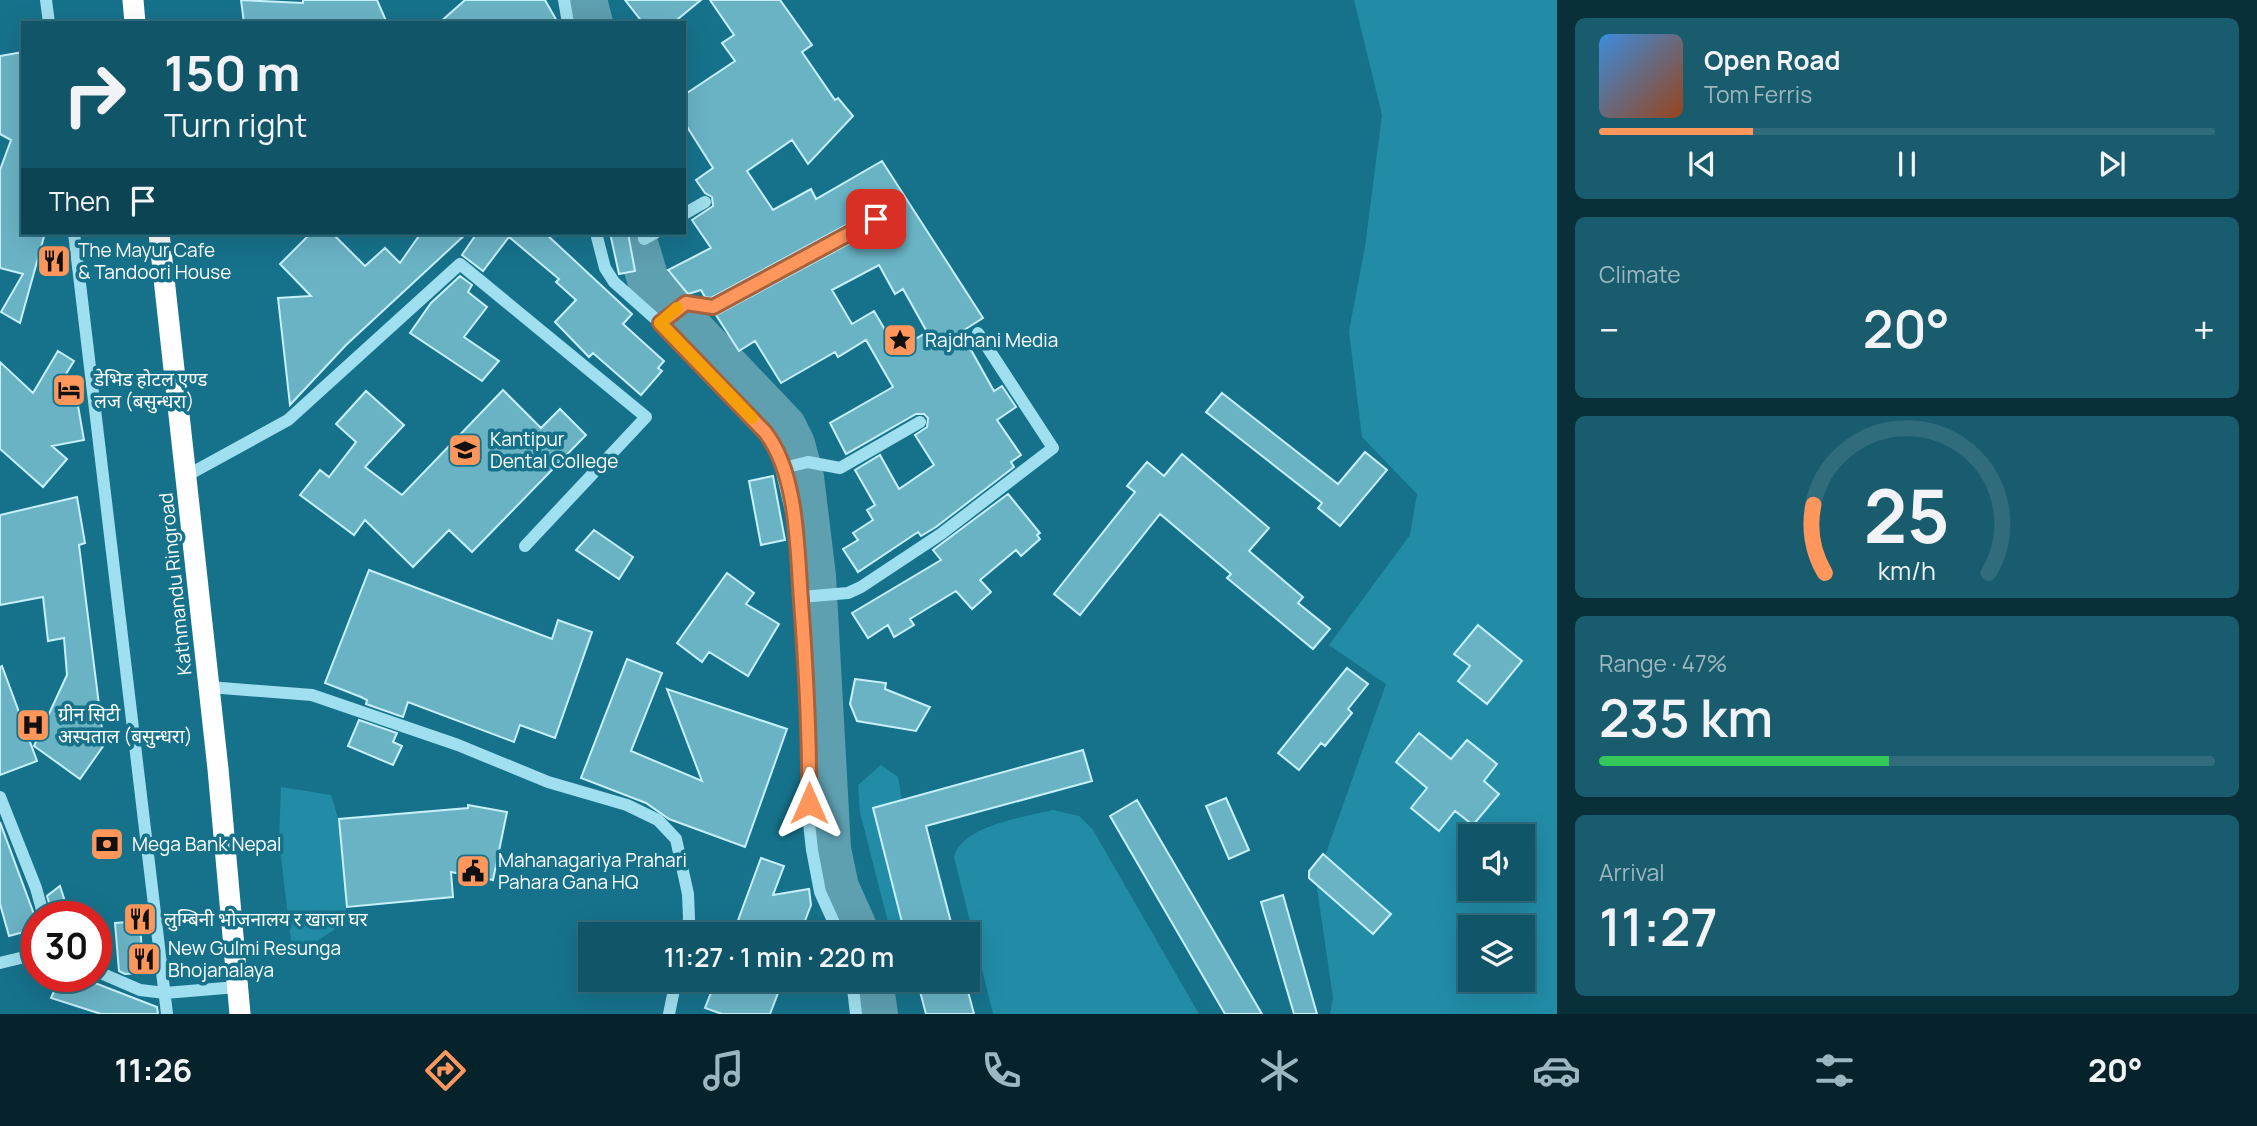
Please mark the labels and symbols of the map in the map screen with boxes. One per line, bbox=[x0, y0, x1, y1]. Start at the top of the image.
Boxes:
pin bbox=[846, 189, 906, 249]
place label: The Mayur Cafe & Tandoori House bbox=[78, 237, 231, 285]
restaurant icon: The Mayur Cafe & Tandoori House bbox=[35, 242, 73, 280]
place icon: Rajdhani Media bbox=[881, 321, 919, 359]
place label: Rajdhani Media bbox=[925, 327, 1058, 353]
place label: डेभिड होटल एण्ड लज (बसुन्धरा) bbox=[93, 366, 208, 414]
hotel icon: डेभिड होटल एण्ड लज (बसुन्धरा) bbox=[50, 371, 88, 409]
place label: Kantipur Dental College bbox=[490, 426, 618, 474]
school or university icon: Kantipur Dental College bbox=[446, 431, 484, 469]
street label: Kathmandu Ringroad bbox=[152, 491, 198, 677]
place label: ग्रीन सिटी अस्पताल (बसुन्धरा) bbox=[58, 701, 193, 749]
hospital icon: ग्रीन सिटी अस्पताल (बसुन्धरा) bbox=[14, 706, 52, 744]
position arrow bbox=[772, 766, 846, 840]
bank icon: Mega Bank Nepal bbox=[88, 825, 126, 863]
place label: Mega Bank Nepal bbox=[132, 831, 281, 857]
place label: Mahanagariya Prahari Pahara Gana HQ bbox=[498, 847, 687, 895]
public building icon: Mahanagariya Prahari Pahara Gana HQ bbox=[454, 852, 492, 890]
restaurant icon: लुम्बिनी भोजनालय र खाजा घर bbox=[121, 900, 159, 938]
speed limit sign: 30 bbox=[21, 901, 112, 992]
place label: लुम्बिनी भोजनालय र खाजा घर bbox=[164, 906, 369, 932]
place label: New Gulmi Resunga Bhojanalaya bbox=[168, 935, 341, 983]
restaurant icon: New Gulmi Resunga Bhojanalaya bbox=[125, 940, 163, 978]

